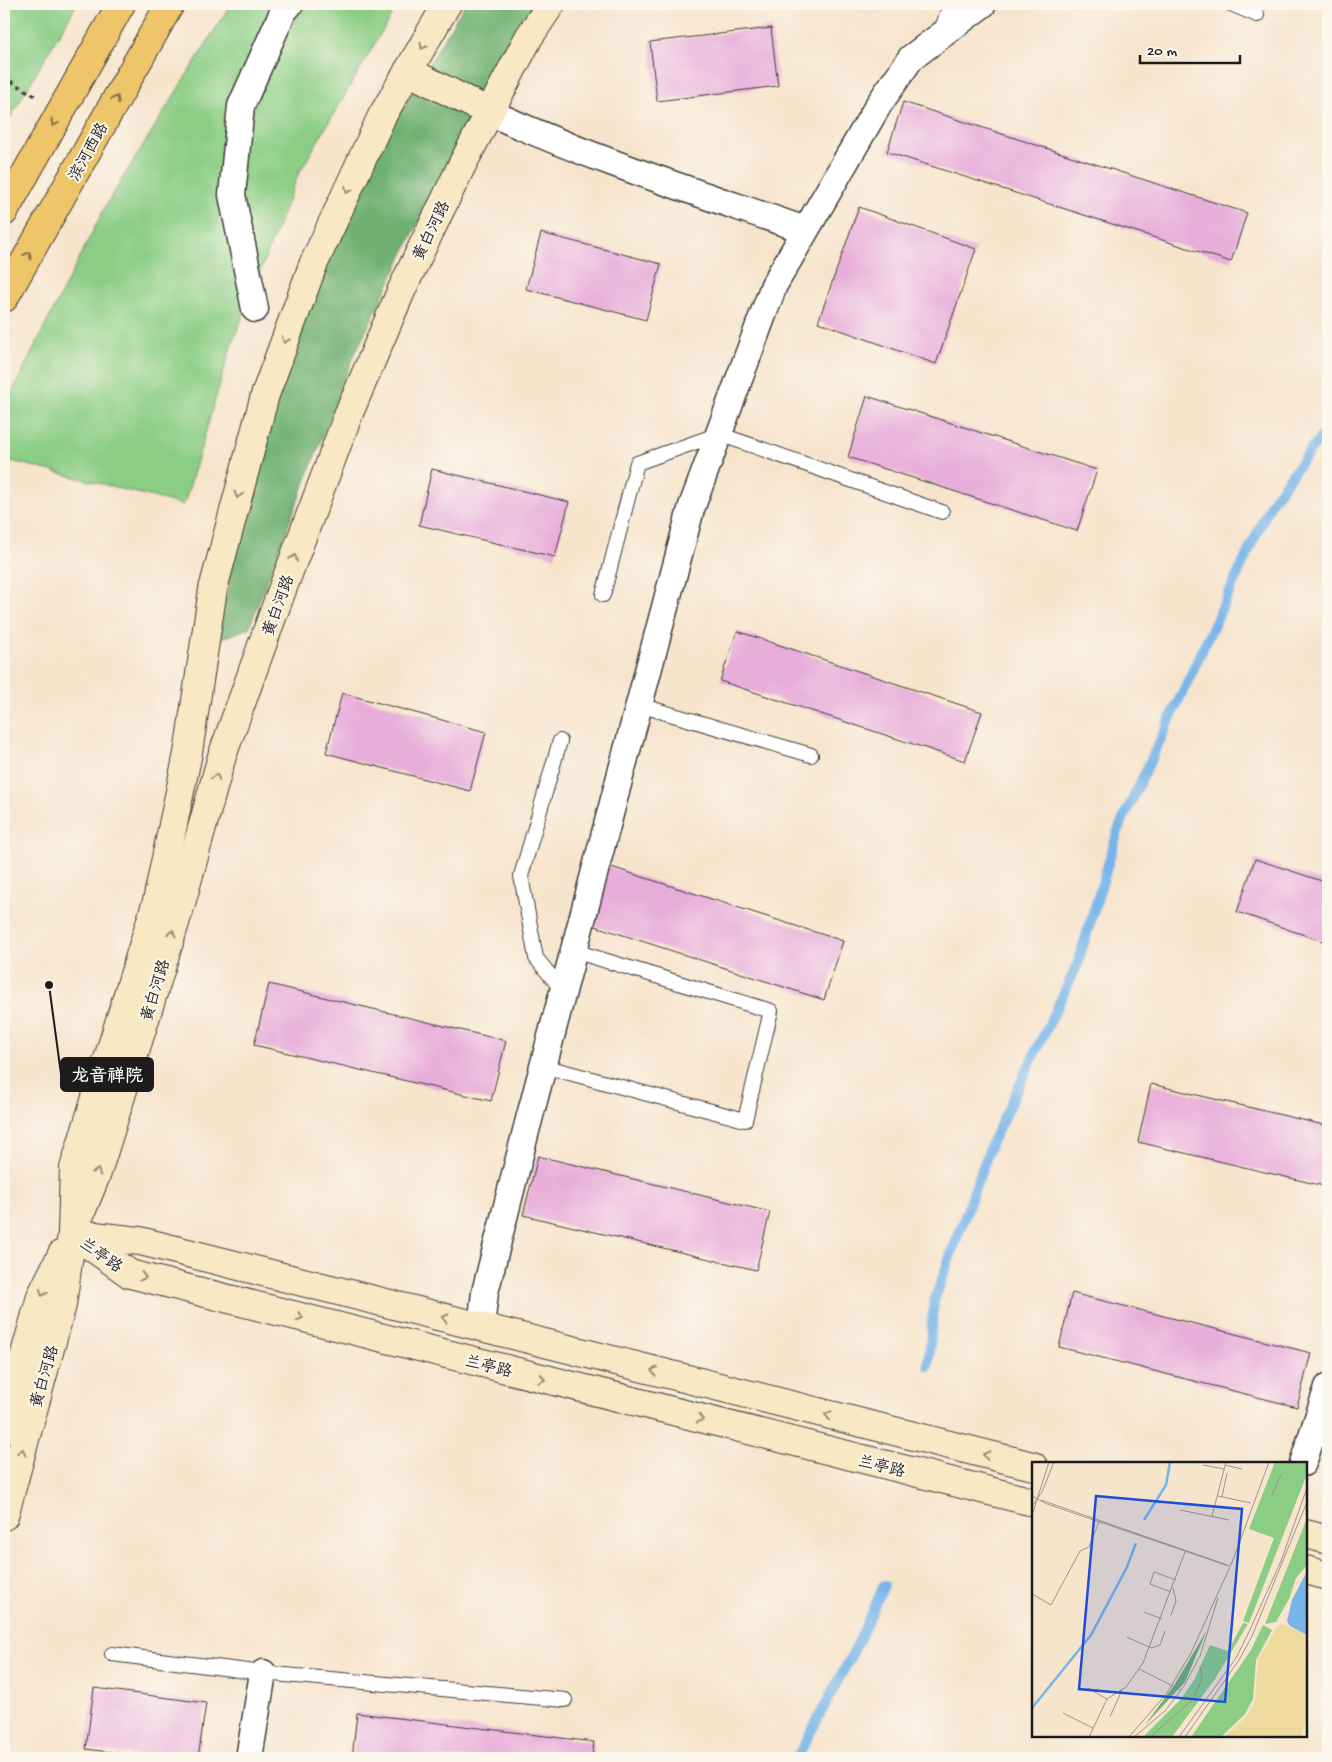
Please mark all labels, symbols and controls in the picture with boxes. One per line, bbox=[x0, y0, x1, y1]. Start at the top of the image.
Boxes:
scale bar bbox=[1140, 32, 1240, 64]
one-way arrow bbox=[419, 41, 429, 50]
text: 20 m bbox=[1147, 43, 1177, 61]
one-way arrow bbox=[110, 95, 120, 104]
one-way arrow bbox=[50, 117, 60, 126]
street label: 滨河西路 bbox=[64, 119, 114, 185]
one-way arrow bbox=[344, 185, 354, 194]
street label: 黄白河路 bbox=[409, 198, 456, 264]
one-way arrow bbox=[21, 252, 31, 261]
one-way arrow bbox=[281, 335, 291, 344]
one-way arrow bbox=[233, 491, 244, 500]
one-way arrow bbox=[288, 554, 298, 563]
street label: 黄白河路 bbox=[259, 572, 300, 640]
one-way arrow bbox=[210, 773, 221, 781]
one-way arrow bbox=[166, 930, 176, 938]
street label: 黄白河路 bbox=[137, 957, 176, 1024]
callout: 龙音禅院 bbox=[61, 1058, 153, 1091]
text: 龙音禅院 bbox=[71, 1066, 143, 1088]
one-way arrow bbox=[91, 1168, 101, 1177]
street label: 兰亭路 bbox=[75, 1234, 126, 1278]
one-way arrow bbox=[138, 1271, 147, 1282]
one-way arrow bbox=[39, 1288, 50, 1297]
one-way arrow bbox=[296, 1311, 305, 1322]
one-way arrow bbox=[441, 1313, 450, 1324]
street label: 黄白河路 bbox=[26, 1343, 64, 1410]
street label: 兰亭路 bbox=[463, 1351, 514, 1383]
one-way arrow bbox=[649, 1366, 658, 1377]
one-way arrow bbox=[538, 1373, 546, 1383]
one-way arrow bbox=[824, 1410, 833, 1421]
one-way arrow bbox=[695, 1413, 703, 1423]
one-way arrow bbox=[16, 1448, 26, 1457]
one-way arrow bbox=[982, 1450, 990, 1460]
street label: 兰亭路 bbox=[856, 1451, 907, 1483]
inset map bbox=[1032, 1462, 1307, 1737]

